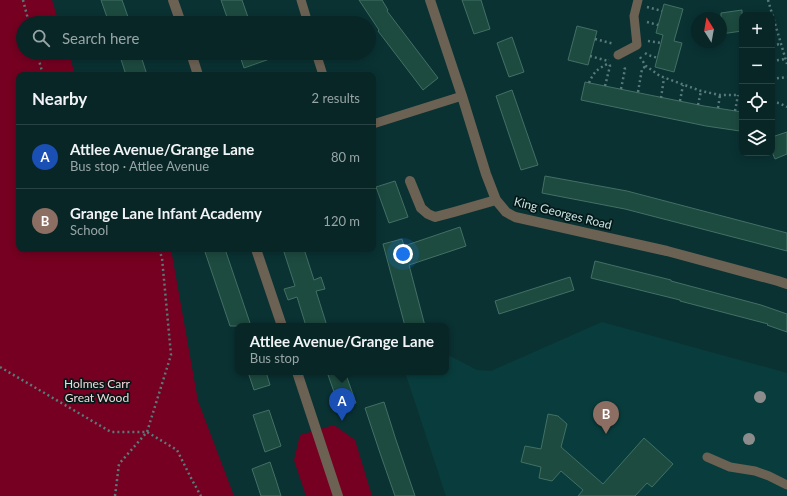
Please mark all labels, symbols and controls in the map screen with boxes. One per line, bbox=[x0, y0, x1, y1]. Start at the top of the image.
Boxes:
north arrow bbox=[691, 12, 727, 48]
map controls bbox=[739, 12, 775, 156]
button: + bbox=[739, 12, 775, 48]
search box bbox=[16, 16, 376, 60]
icon: search bbox=[30, 27, 52, 49]
text: Search here bbox=[62, 29, 139, 47]
button: − bbox=[739, 48, 775, 84]
button: locate bbox=[739, 84, 775, 120]
text: Nearby bbox=[32, 88, 87, 109]
text: 2 results bbox=[312, 90, 360, 106]
button: layers bbox=[739, 120, 775, 156]
text: Attlee Avenue/Grange Lane bbox=[70, 140, 254, 158]
text: A bbox=[40, 149, 50, 165]
text: 80 m bbox=[331, 149, 360, 165]
text: Bus stop · Attlee Avenue bbox=[70, 158, 209, 174]
street label: King Georges Road bbox=[513, 194, 613, 232]
text: Grange Lane Infant Academy bbox=[70, 204, 262, 222]
text: B bbox=[41, 213, 49, 229]
text: 120 m bbox=[323, 213, 360, 229]
text: School bbox=[70, 222, 108, 238]
your location bbox=[393, 244, 413, 264]
popup bbox=[235, 323, 449, 375]
text: Attlee Avenue/Grange Lane bbox=[250, 332, 434, 350]
text: Bus stop bbox=[250, 350, 299, 366]
park label: Holmes Carr Great Wood bbox=[64, 376, 131, 405]
pin: A bbox=[329, 388, 355, 421]
pin: B bbox=[593, 401, 619, 434]

